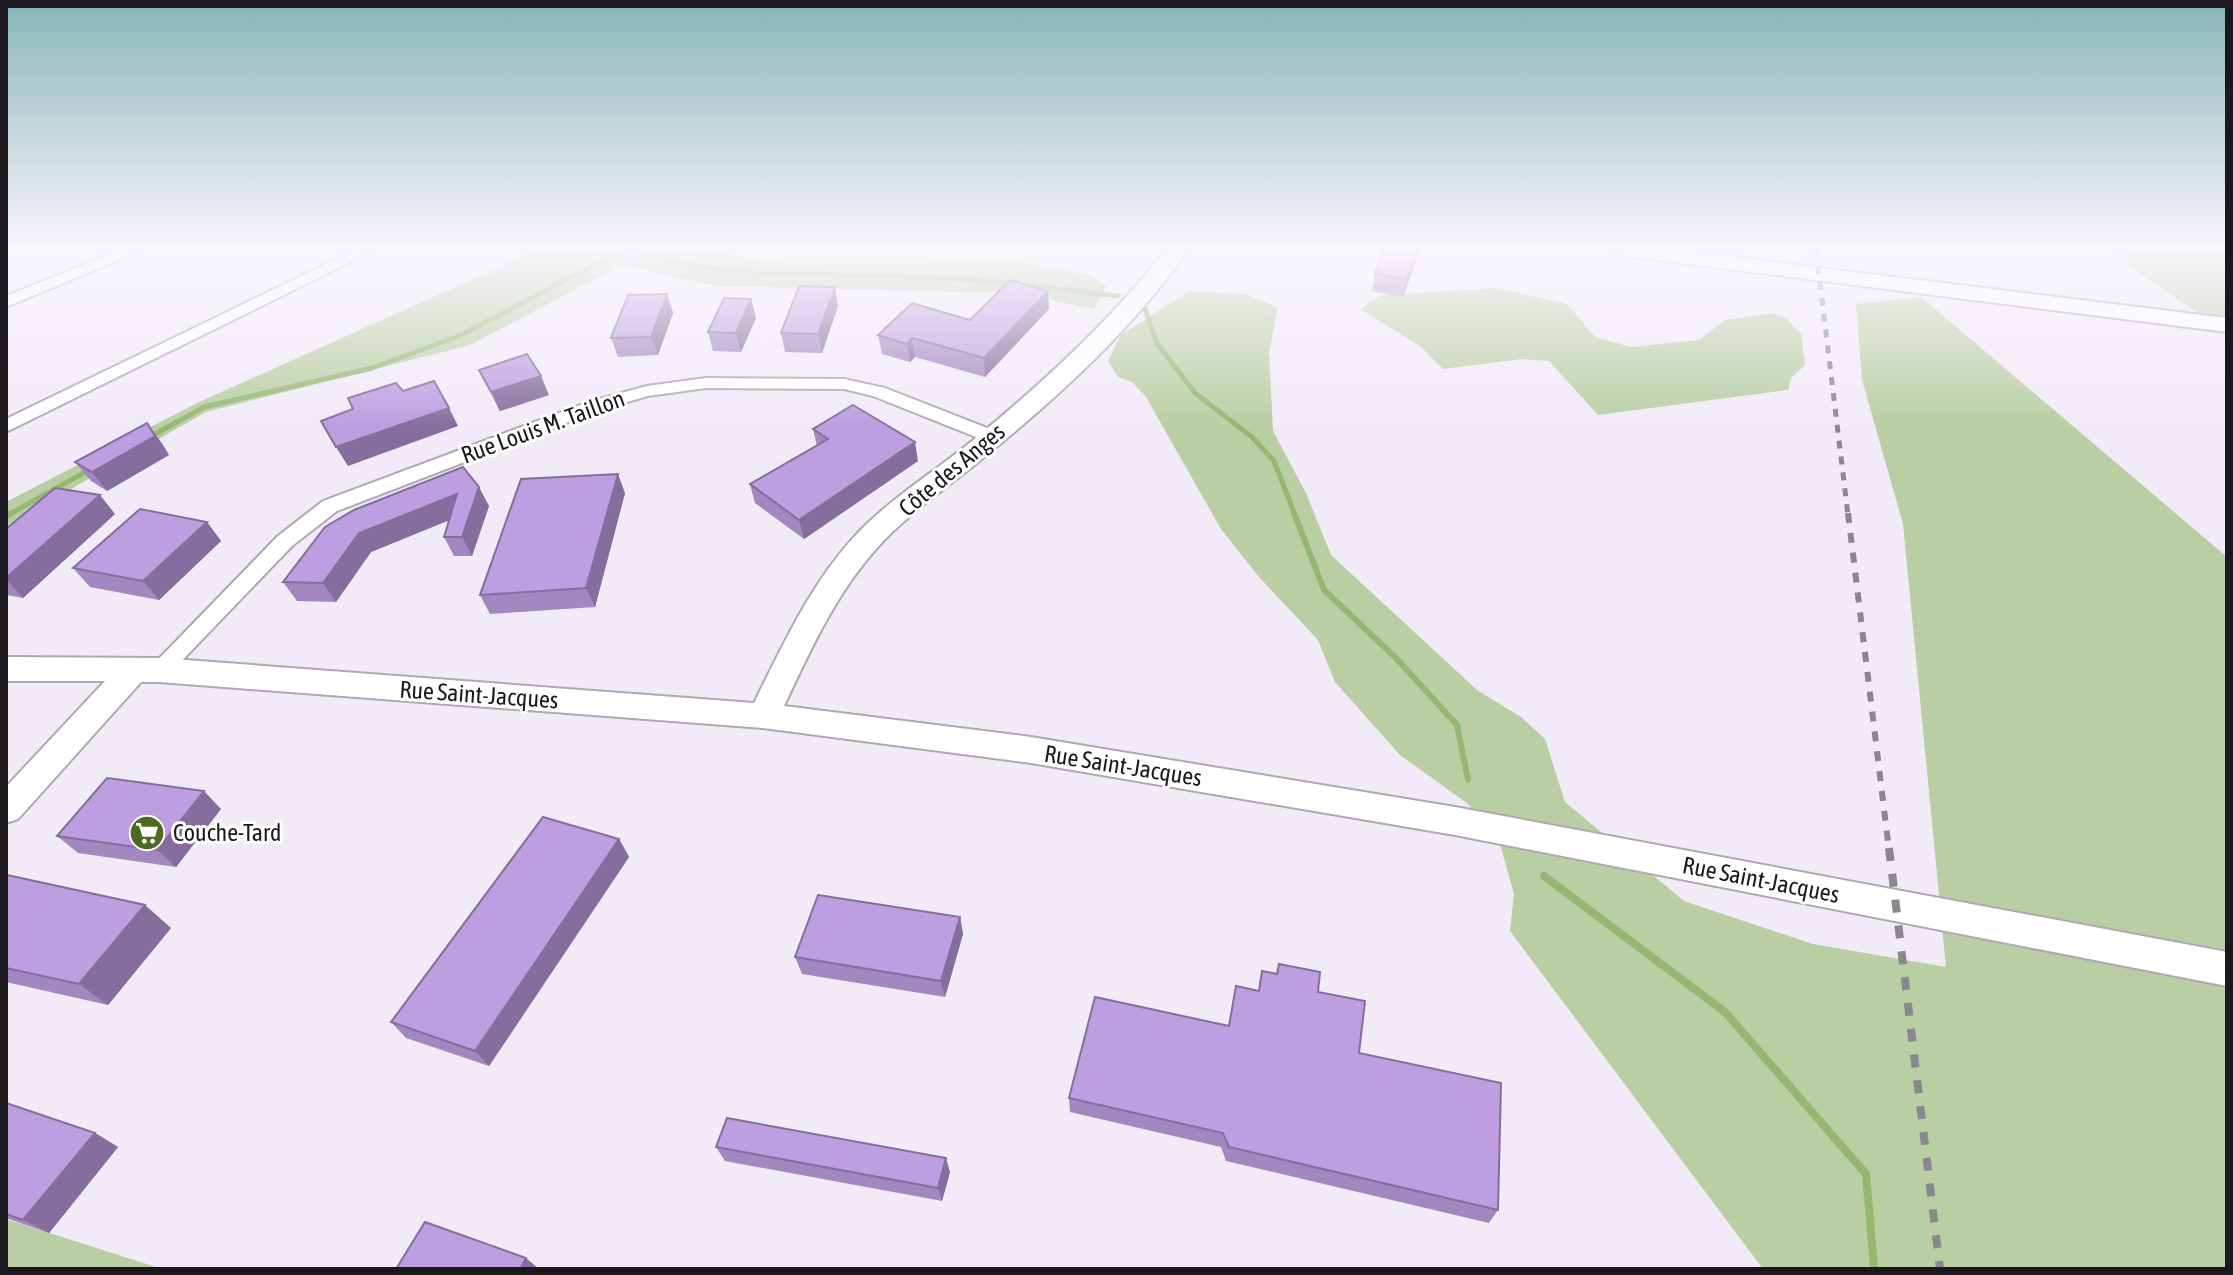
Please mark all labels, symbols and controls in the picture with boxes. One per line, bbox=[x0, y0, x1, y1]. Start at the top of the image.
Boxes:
street label: Rue Louis M. Taillon bbox=[457, 384, 628, 469]
street label: Côte des Anges bbox=[893, 418, 1010, 522]
street label: Rue Saint-Jacques bbox=[399, 675, 559, 714]
street label: Rue Saint-Jacques bbox=[1042, 740, 1204, 791]
supermarket icon: Couche-Tard bbox=[128, 814, 166, 852]
place label: Couche-Tard bbox=[173, 819, 281, 846]
street label: Rue Saint-Jacques bbox=[1680, 851, 1842, 908]

